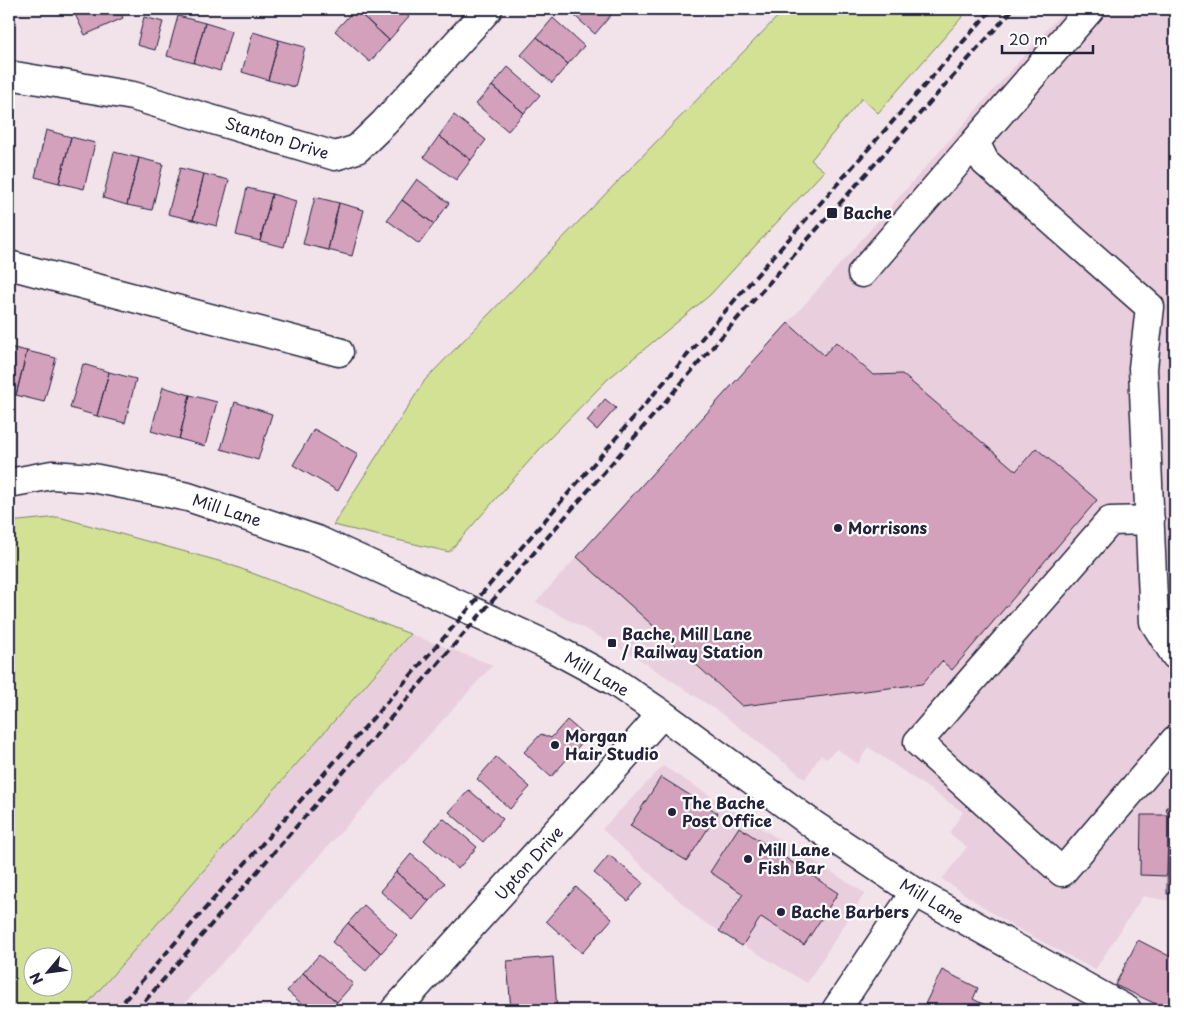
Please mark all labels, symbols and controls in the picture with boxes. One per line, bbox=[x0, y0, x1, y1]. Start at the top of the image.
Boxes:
scale bar bbox=[1002, 22, 1093, 54]
text: 20 m bbox=[1009, 27, 1048, 50]
street label: Stanton Drive bbox=[222, 110, 332, 164]
place label: Bache bbox=[843, 200, 892, 224]
marker: Bache bbox=[825, 206, 839, 220]
street label: Mill Lane bbox=[190, 487, 265, 531]
place label: Morrisons bbox=[848, 515, 928, 539]
marker: Morrisons bbox=[832, 522, 844, 534]
place label: Bache, Mill Lane / Railway Station bbox=[621, 621, 763, 663]
marker: Bache, Mill Lane / Railway Station bbox=[606, 637, 618, 649]
street label: Mill Lane bbox=[561, 645, 634, 701]
place label: Morgan Hair Studio bbox=[565, 723, 658, 765]
marker: Morgan Hair Studio bbox=[549, 739, 561, 751]
place label: The Bache Post Office bbox=[682, 790, 772, 832]
marker: The Bache Post Office bbox=[666, 806, 678, 818]
street label: Upton Drive bbox=[488, 820, 568, 905]
place label: Mill Lane Fish Bar bbox=[758, 837, 830, 879]
marker: Mill Lane Fish Bar bbox=[742, 853, 754, 865]
street label: Mill Lane bbox=[896, 871, 969, 929]
place label: Bache Barbers bbox=[791, 899, 909, 923]
marker: Bache Barbers bbox=[775, 906, 787, 918]
north arrow bbox=[22, 946, 72, 996]
text: N bbox=[24, 969, 48, 988]

